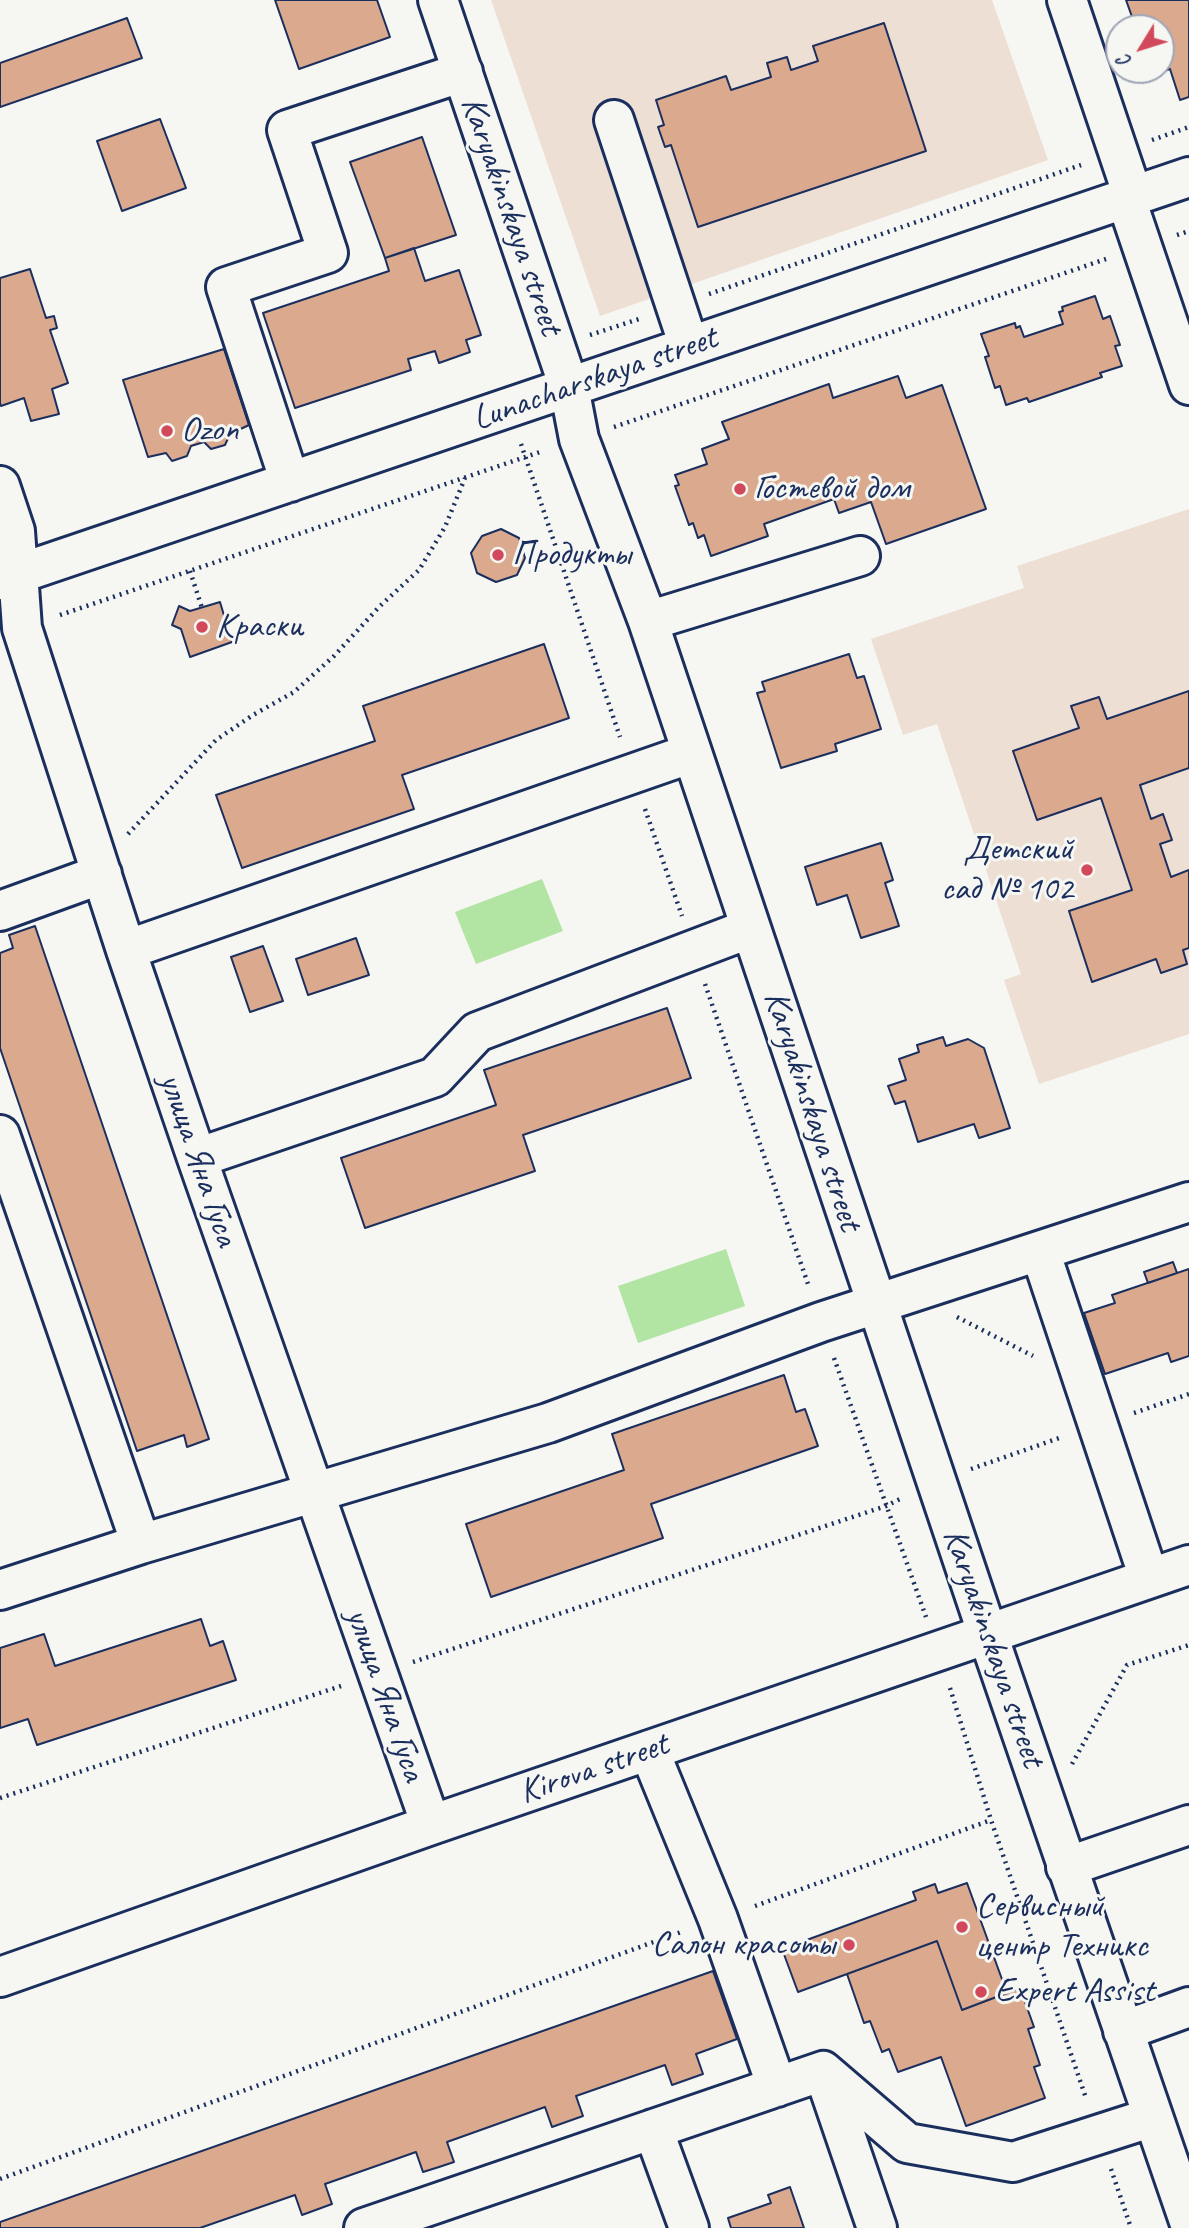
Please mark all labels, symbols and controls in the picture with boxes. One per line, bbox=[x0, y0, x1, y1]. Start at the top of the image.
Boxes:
north arrow bbox=[1105, 14, 1175, 84]
text: С bbox=[1113, 50, 1137, 72]
street label: Karyakinskaya street bbox=[451, 91, 571, 341]
street label: Lunacharskaya street bbox=[467, 318, 723, 440]
place label: Ozon bbox=[181, 410, 239, 452]
marker: Ozon bbox=[159, 423, 175, 439]
place label: Гостевой дом bbox=[754, 468, 909, 510]
marker: Гостевой дом bbox=[732, 481, 748, 497]
place label: Продукты bbox=[512, 534, 631, 576]
marker: Продукты bbox=[490, 547, 506, 563]
place label: Краски bbox=[216, 606, 303, 648]
marker: Краски bbox=[194, 619, 210, 635]
place label: Детский сад № 102 bbox=[941, 829, 1073, 911]
marker: Детский сад № 102 bbox=[1079, 862, 1095, 878]
street label: Karyakinskaya street bbox=[754, 986, 870, 1236]
street label: улица Яна Гуса bbox=[149, 1068, 247, 1252]
street label: Karyakinskaya street bbox=[933, 1523, 1053, 1773]
street label: улица Яна Гуса bbox=[336, 1603, 434, 1787]
street label: Kirova street bbox=[514, 1724, 674, 1814]
place label: Сервисный центр Техникс bbox=[976, 1886, 1148, 1968]
marker: Сервисный центр Техникс bbox=[954, 1919, 970, 1935]
place label: Салон красоты bbox=[652, 1924, 835, 1966]
marker: Салон красоты bbox=[841, 1937, 857, 1953]
place label: Expert Assist bbox=[995, 1971, 1154, 2013]
marker: Expert Assist bbox=[973, 1984, 989, 2000]

